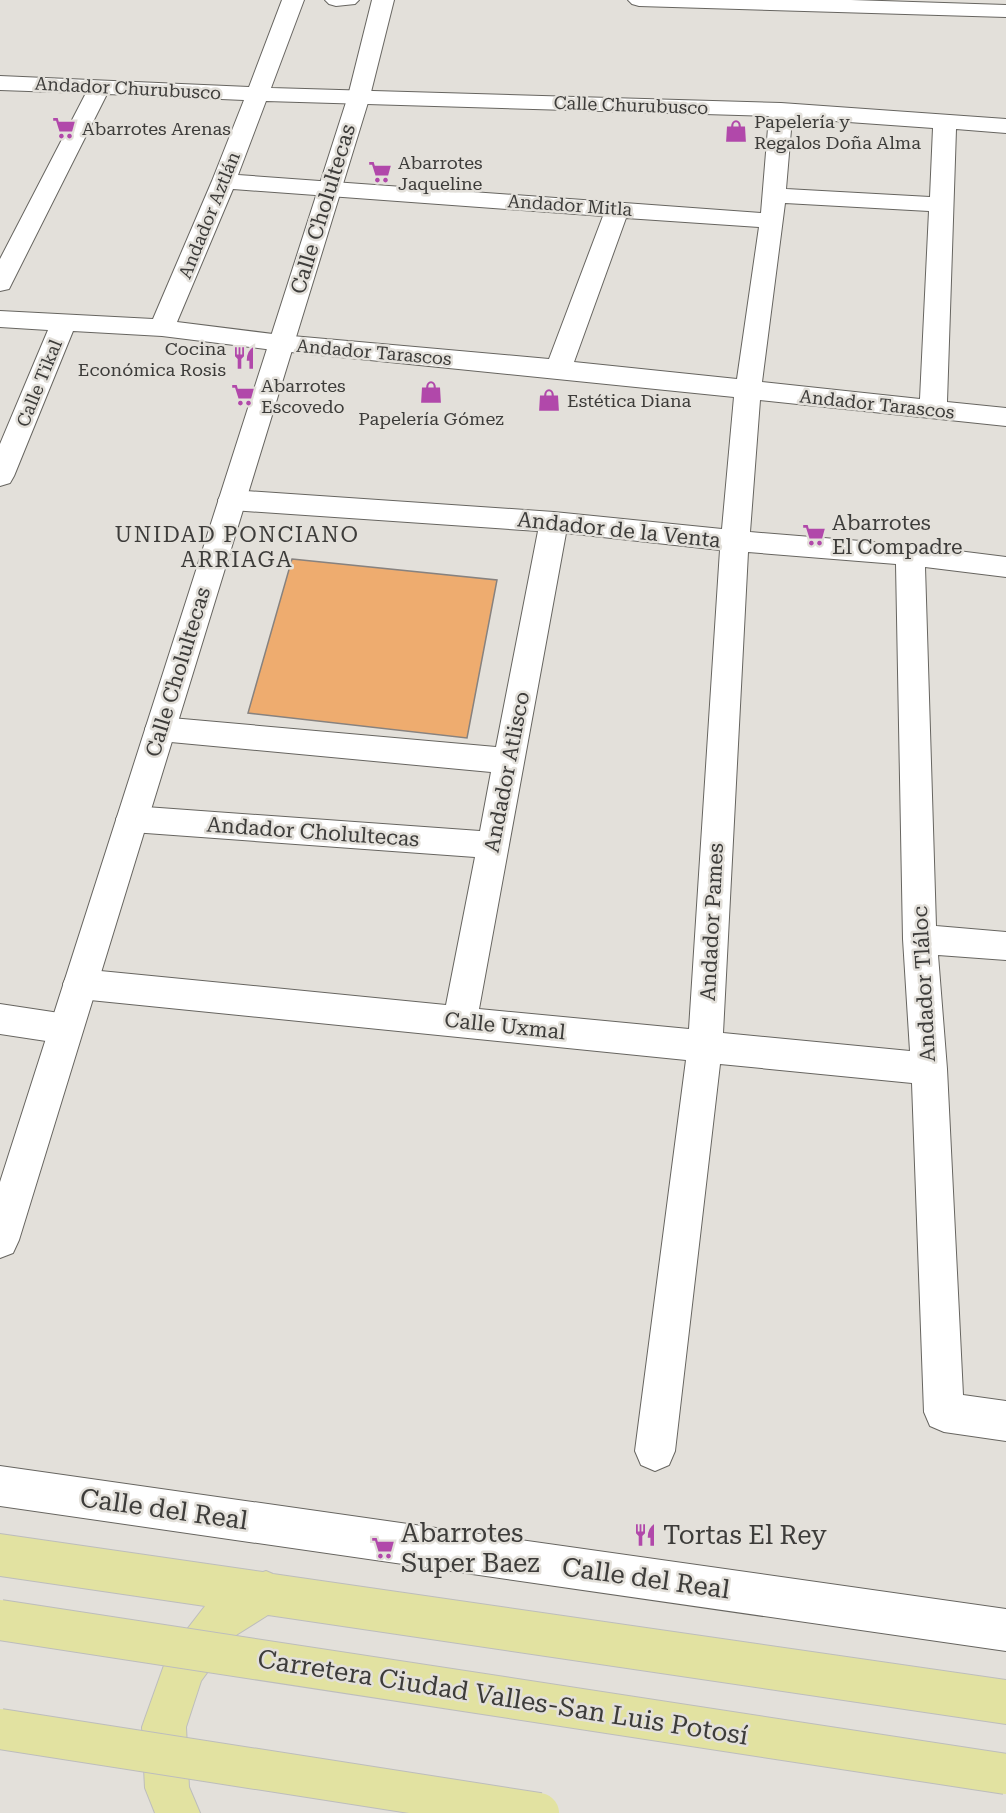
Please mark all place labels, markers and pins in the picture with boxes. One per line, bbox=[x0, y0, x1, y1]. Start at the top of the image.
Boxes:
place label: Papelería y Regalos Doña Alma bbox=[754, 111, 921, 153]
supermarket icon: Abarrotes Arenas bbox=[51, 115, 77, 141]
place label: Abarrotes Arenas bbox=[82, 118, 231, 139]
shop icon: Papelería y Regalos Doña Alma bbox=[723, 118, 749, 144]
place label: Abarrotes Jaqueline bbox=[398, 152, 483, 194]
supermarket icon: Abarrotes Jaqueline bbox=[367, 159, 393, 185]
place label: Cocina Económica Rosis bbox=[78, 338, 226, 380]
restaurant icon: Cocina Económica Rosis bbox=[231, 345, 257, 371]
place label: Abarrotes Escovedo bbox=[261, 375, 346, 417]
shop icon: Papelería Gómez bbox=[418, 379, 444, 405]
supermarket icon: Abarrotes Escovedo bbox=[230, 382, 256, 408]
shop icon: Estética Diana bbox=[536, 387, 562, 413]
place label: Estética Diana bbox=[567, 390, 692, 411]
place label: Papelería Gómez bbox=[358, 408, 504, 429]
place label: Abarrotes El Compadre bbox=[832, 511, 963, 559]
supermarket icon: Abarrotes El Compadre bbox=[801, 522, 827, 548]
place label: Abarrotes Super Baez bbox=[401, 1518, 539, 1578]
place label: Tortas El Rey bbox=[663, 1520, 827, 1550]
restaurant icon: Tortas El Rey bbox=[632, 1522, 658, 1548]
supermarket icon: Abarrotes Super Baez bbox=[370, 1535, 396, 1561]

